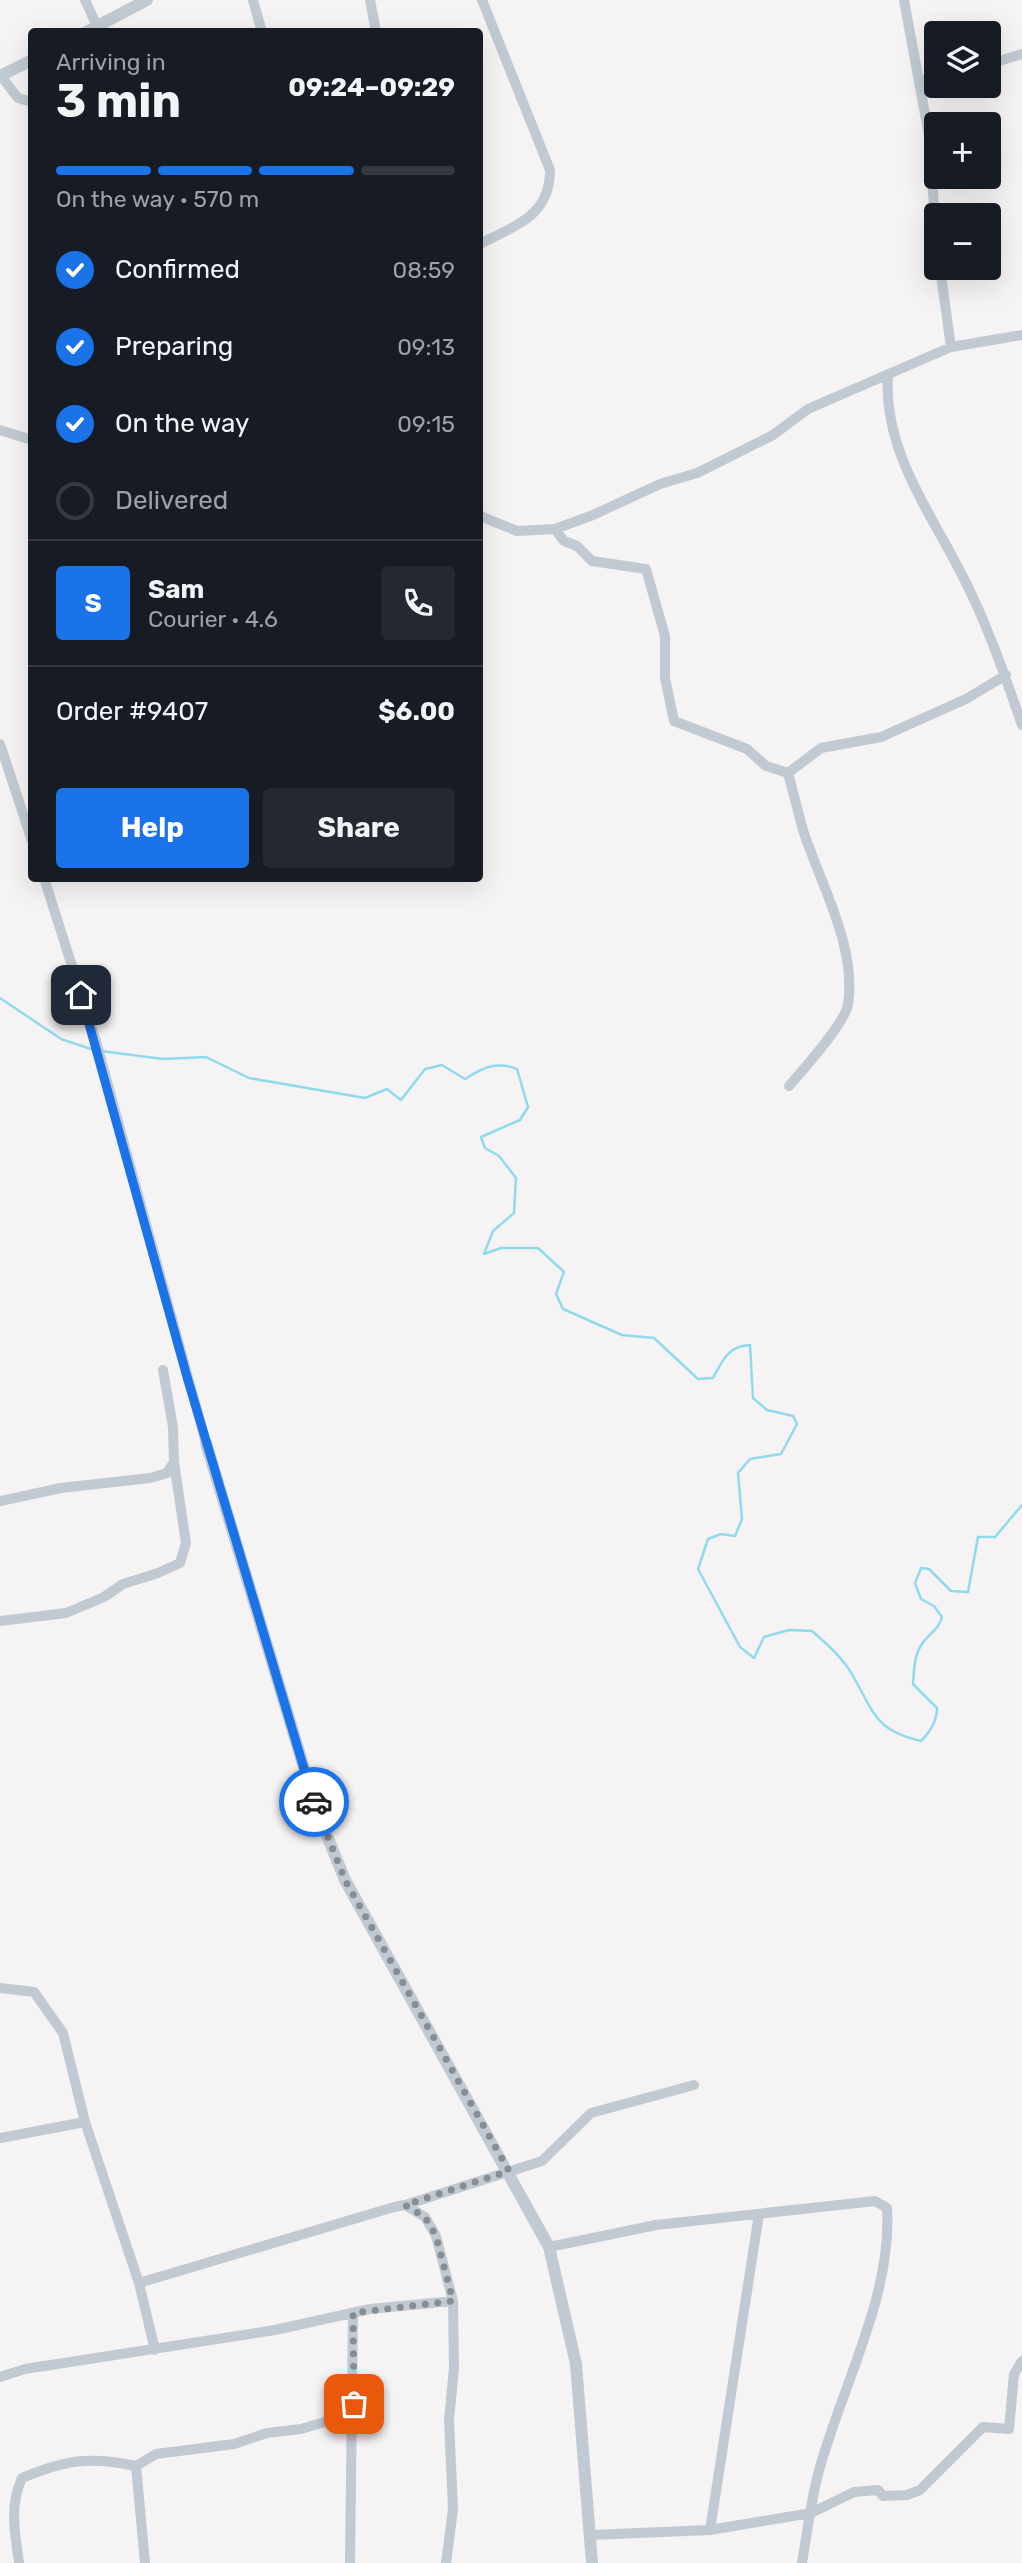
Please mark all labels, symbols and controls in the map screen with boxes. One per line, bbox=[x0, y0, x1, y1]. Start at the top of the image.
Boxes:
map controls bbox=[924, 21, 1001, 280]
button: layers bbox=[924, 21, 1001, 98]
text: Arriving in bbox=[56, 48, 166, 76]
text: 09:24–09:29 bbox=[288, 72, 455, 103]
text: 3 min bbox=[56, 74, 181, 129]
button: + bbox=[924, 112, 1001, 189]
text: On the way · 570 m bbox=[56, 185, 259, 213]
button: − bbox=[924, 203, 1001, 280]
icon: check bbox=[56, 251, 94, 289]
text: Confirmed bbox=[115, 254, 240, 285]
text: 08:59 bbox=[393, 256, 455, 284]
icon: check bbox=[56, 328, 94, 366]
text: Preparing bbox=[115, 331, 233, 362]
text: 09:13 bbox=[397, 333, 455, 361]
icon: check bbox=[56, 405, 94, 443]
text: On the way bbox=[115, 408, 249, 439]
text: 09:15 bbox=[397, 410, 455, 438]
text: Delivered bbox=[115, 485, 228, 516]
button: phone bbox=[381, 566, 455, 640]
text: Sam bbox=[148, 574, 204, 605]
text: S bbox=[84, 588, 102, 619]
text: Courier · 4.6 bbox=[148, 605, 278, 633]
text: Order #9407 bbox=[56, 696, 208, 727]
text: $6.00 bbox=[378, 696, 455, 727]
button: Help bbox=[56, 788, 249, 868]
button: Share bbox=[263, 788, 455, 868]
pin bbox=[51, 965, 111, 1025]
icon: home bbox=[62, 976, 100, 1014]
courier bbox=[279, 1767, 349, 1837]
icon: car bbox=[295, 1783, 333, 1821]
pin bbox=[324, 2374, 384, 2434]
icon: bag bbox=[335, 2385, 373, 2423]

